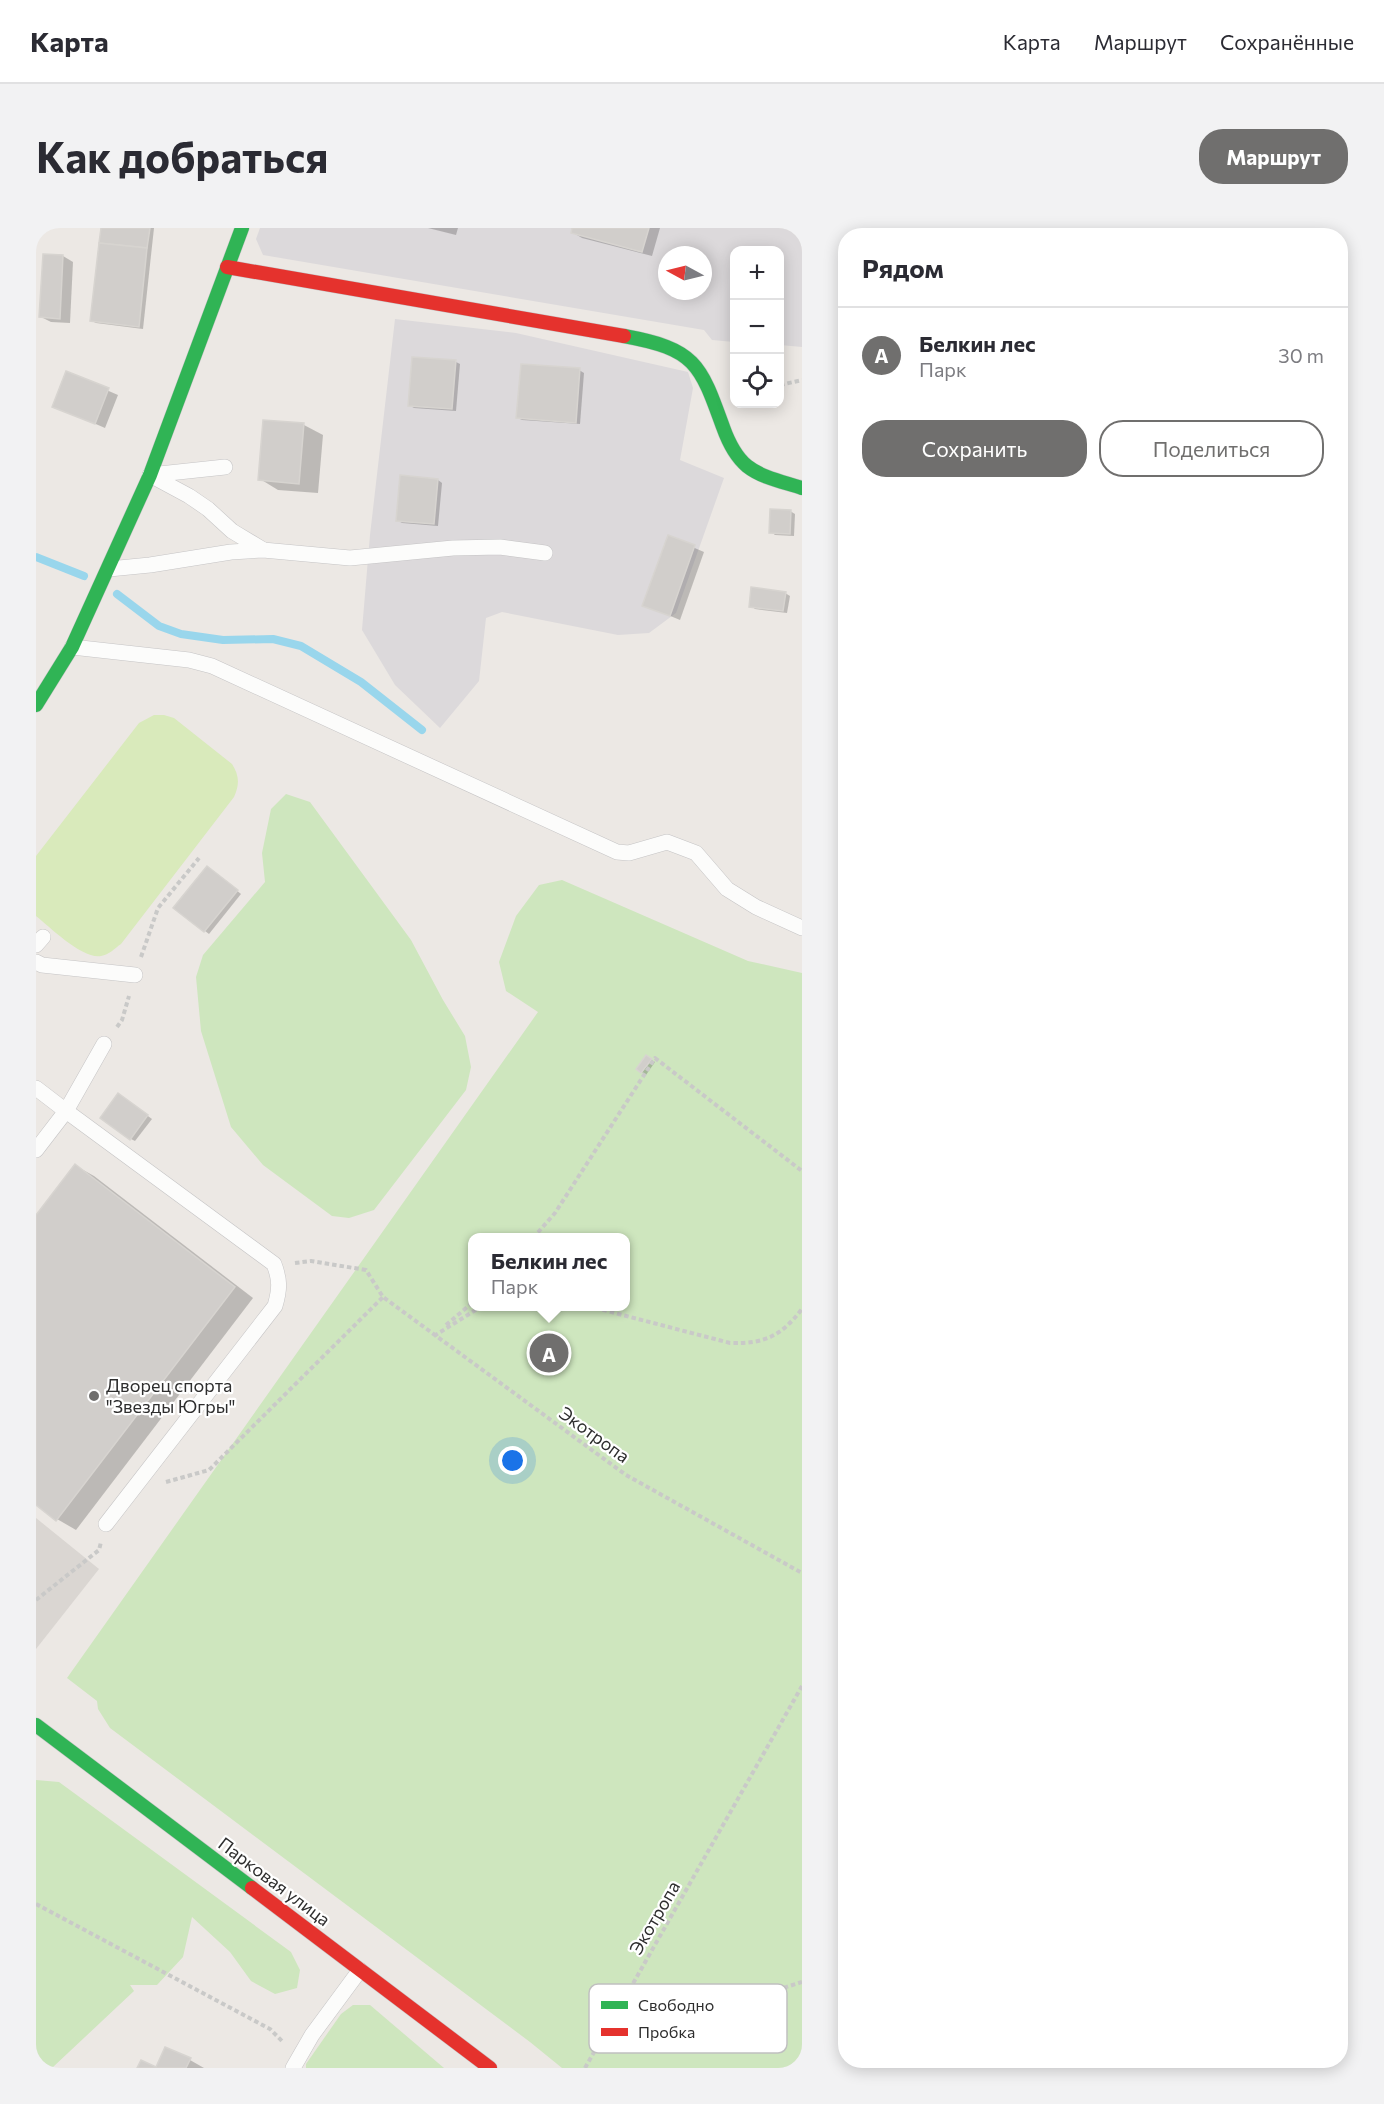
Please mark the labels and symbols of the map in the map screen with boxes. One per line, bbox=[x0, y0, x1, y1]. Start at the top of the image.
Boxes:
north arrow bbox=[658, 246, 712, 300]
pin: A bbox=[530, 1330, 568, 1376]
place label: Дворец спорта "Звезды Югры" bbox=[106, 1374, 235, 1417]
marker: Дворец спорта "Звезды Югры" bbox=[87, 1389, 101, 1403]
street label: Экотропа bbox=[555, 1401, 634, 1467]
your location bbox=[498, 1446, 527, 1475]
street label: Парковая улица bbox=[214, 1832, 335, 1930]
street label: Экотропа bbox=[624, 1877, 684, 1958]
legend bbox=[589, 1984, 787, 2053]
text: Свободно bbox=[638, 1995, 714, 2014]
text: Пробка bbox=[638, 2022, 695, 2041]

